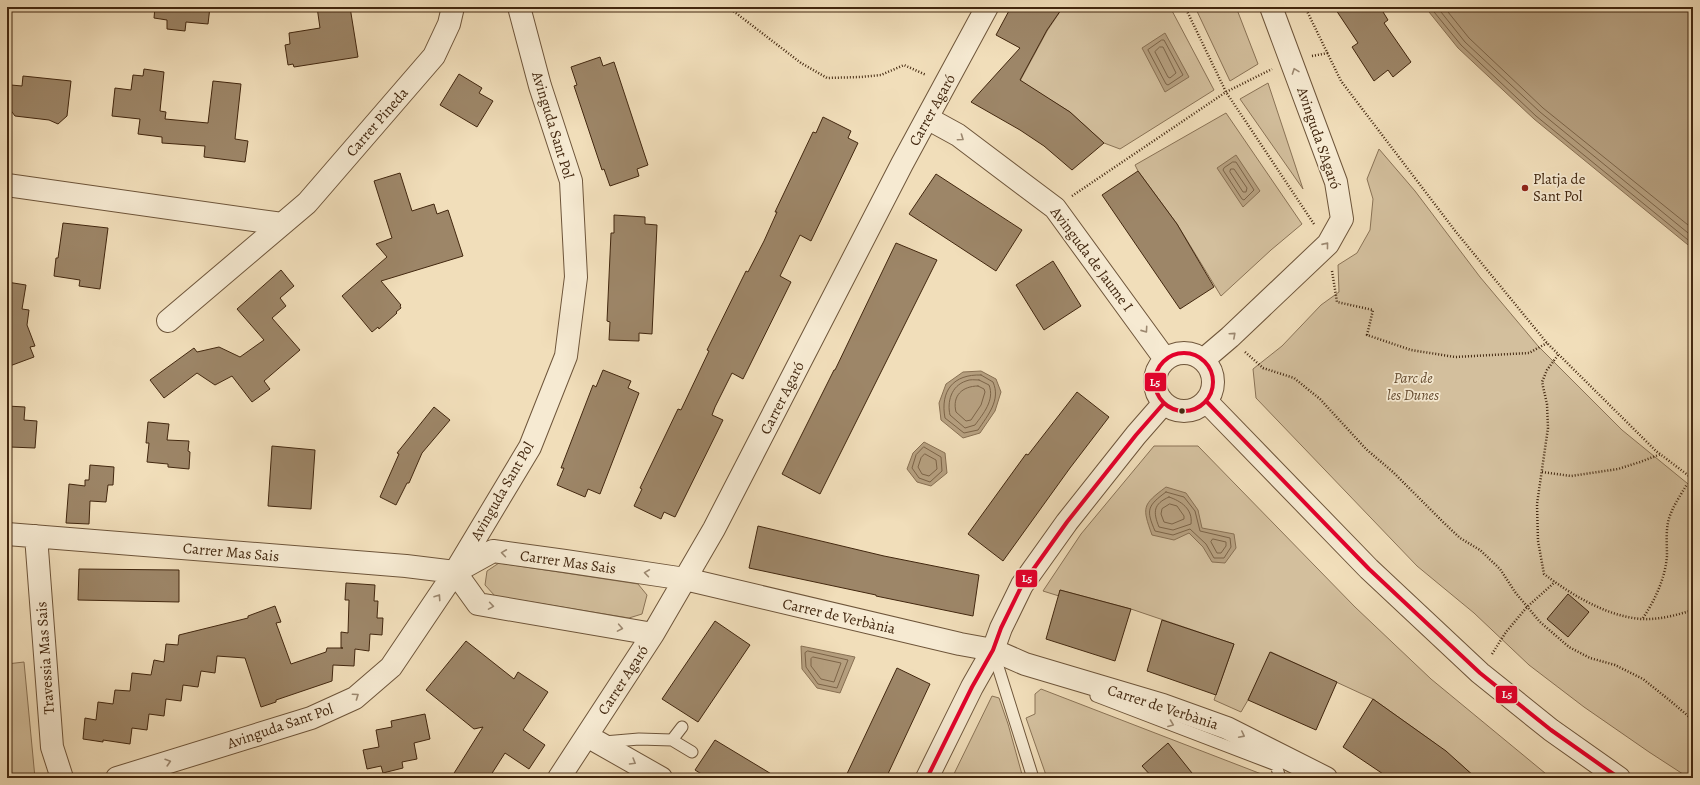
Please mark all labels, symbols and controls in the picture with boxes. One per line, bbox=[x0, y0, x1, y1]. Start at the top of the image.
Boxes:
street label: Avinguda Sant Pol bbox=[527, 68, 579, 181]
one-way arrow bbox=[1292, 68, 1300, 75]
street label: Carrer Agaró bbox=[904, 70, 960, 150]
street label: Carrer Pineda bbox=[341, 83, 413, 161]
street label: Avinguda S'Agaró bbox=[1292, 83, 1346, 192]
one-way arrow bbox=[956, 133, 963, 140]
place label: Platja de Sant Pol bbox=[1533, 169, 1586, 206]
marker: Platja de Sant Pol bbox=[1520, 183, 1530, 193]
street label: Avinguda de Jaume I bbox=[1045, 202, 1138, 315]
one-way arrow bbox=[1322, 242, 1329, 249]
one-way arrow bbox=[1140, 326, 1147, 333]
one-way arrow bbox=[1228, 332, 1235, 339]
street label: Carrer Agaró bbox=[755, 358, 809, 438]
park label: Parc de les Dunes bbox=[1387, 368, 1439, 405]
line badge: L5 bbox=[1144, 372, 1167, 392]
text: L5 bbox=[1150, 375, 1161, 390]
unlabelled marker bbox=[1177, 406, 1187, 416]
street label: Avinguda Sant Pol bbox=[465, 438, 539, 545]
street label: Carrer Mas Sais bbox=[182, 538, 280, 566]
street label: Carrer Mas Sais bbox=[519, 545, 617, 579]
one-way arrow bbox=[501, 549, 507, 558]
one-way arrow bbox=[644, 569, 650, 578]
line badge: L5 bbox=[1015, 569, 1038, 588]
text: L5 bbox=[1022, 571, 1033, 586]
street label: Carrer de Verbània bbox=[781, 593, 897, 639]
one-way arrow bbox=[433, 594, 441, 601]
street label: Travessia Mas Sais bbox=[31, 601, 59, 715]
one-way arrow bbox=[488, 602, 494, 610]
one-way arrow bbox=[616, 623, 623, 632]
street label: Carrer Agaró bbox=[593, 641, 653, 719]
street label: Carrer de Verbània bbox=[1105, 680, 1221, 734]
line badge: L5 bbox=[1495, 685, 1518, 704]
text: L5 bbox=[1502, 687, 1513, 702]
one-way arrow bbox=[352, 694, 359, 701]
street label: Avinguda Sant Pol bbox=[223, 698, 336, 754]
one-way arrow bbox=[1168, 720, 1175, 728]
one-way arrow bbox=[1238, 731, 1245, 738]
one-way arrow bbox=[629, 757, 636, 764]
one-way arrow bbox=[164, 758, 171, 767]

